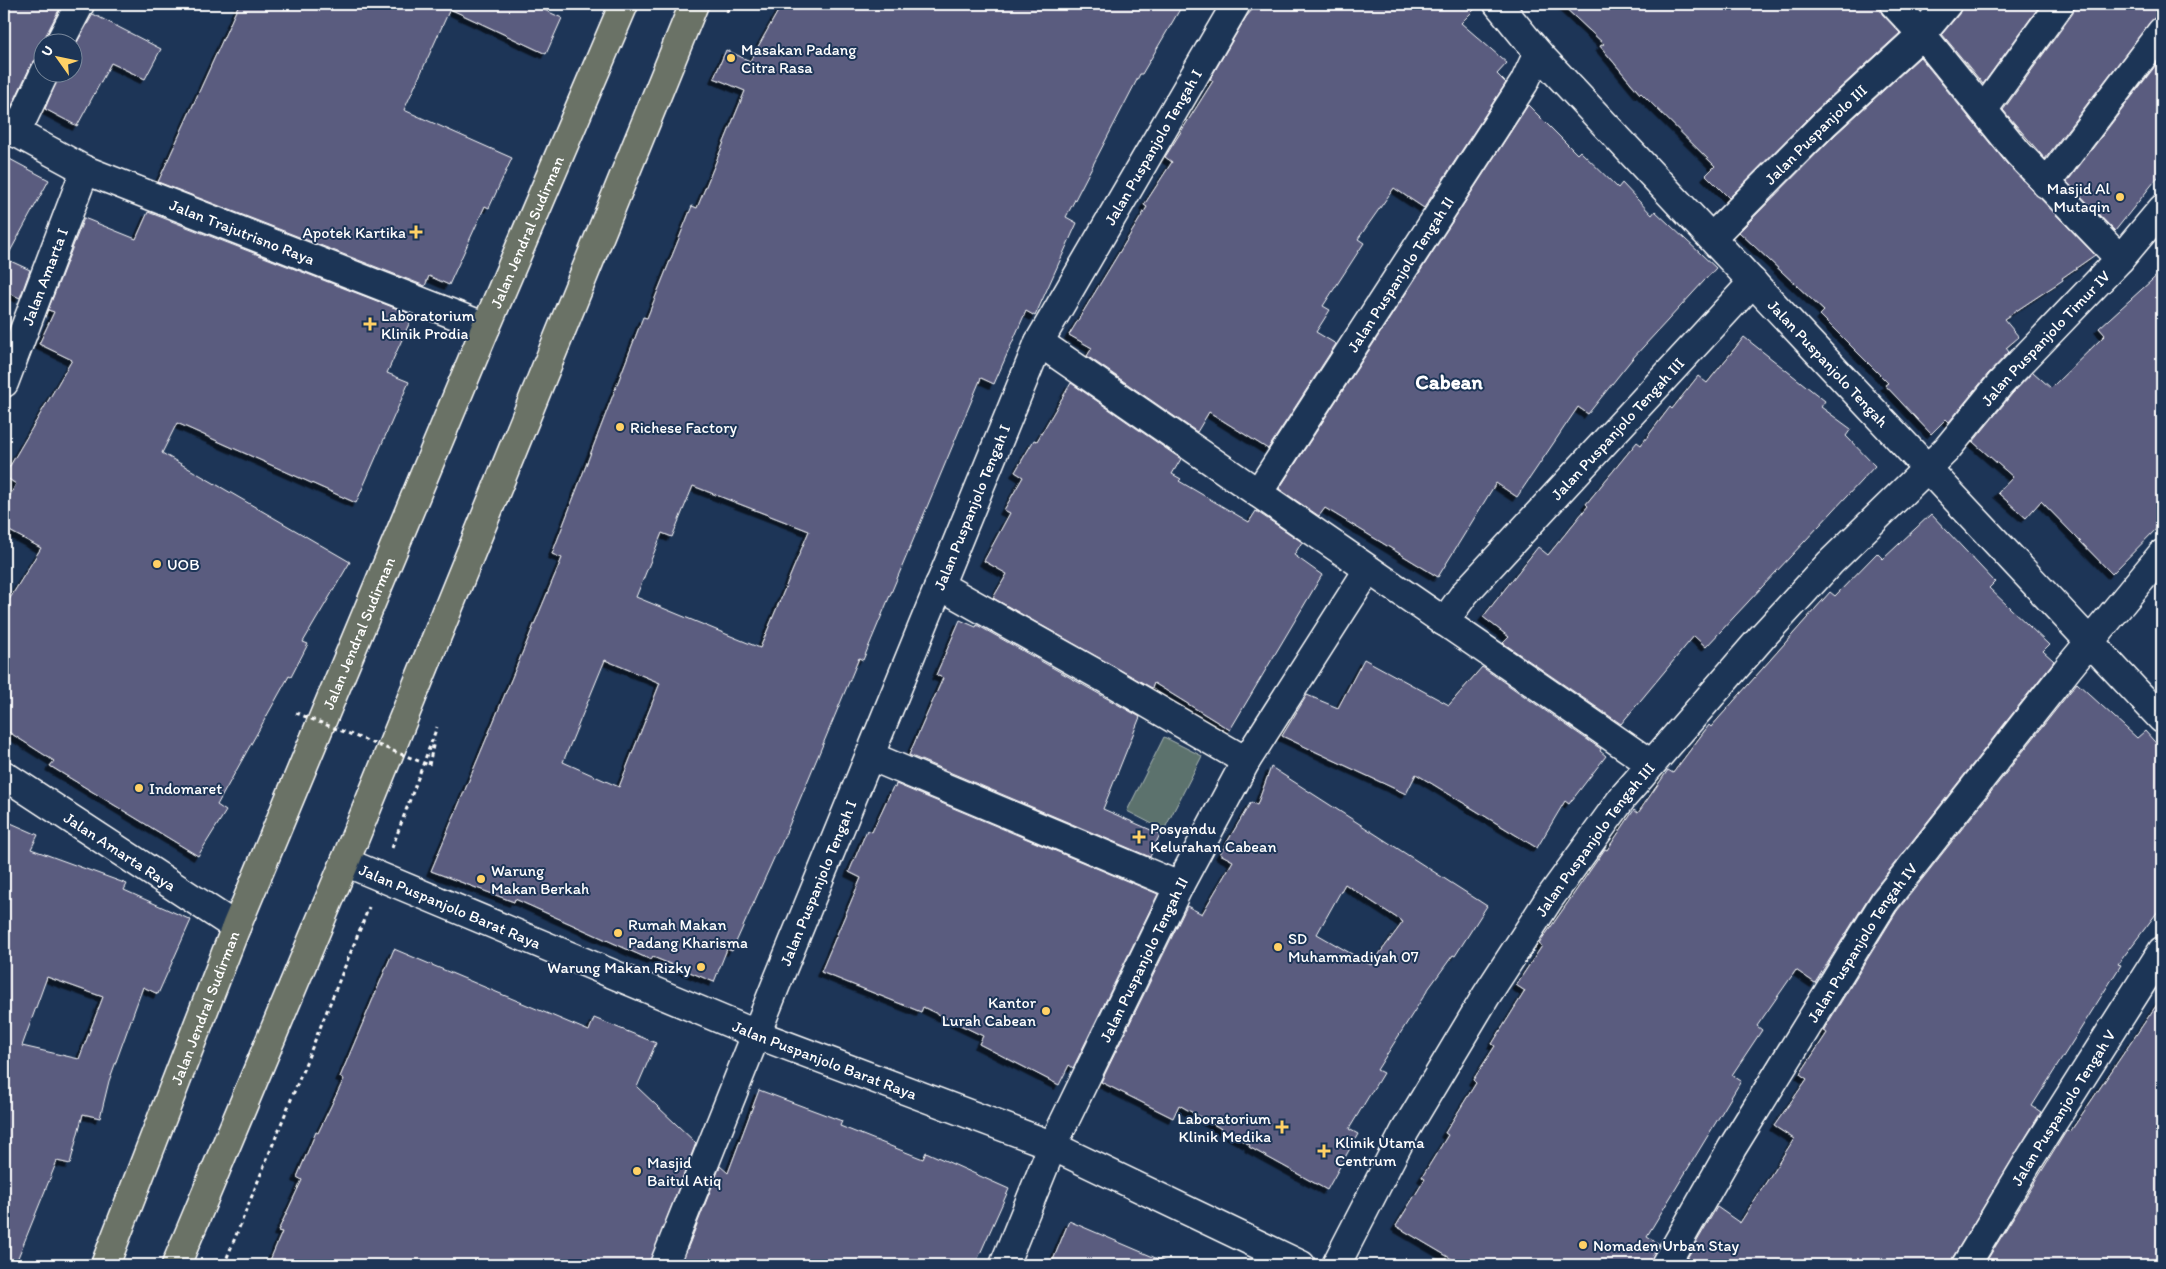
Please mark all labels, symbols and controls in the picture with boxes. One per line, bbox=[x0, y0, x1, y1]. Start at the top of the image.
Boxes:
north arrow bbox=[32, 32, 82, 82]
place label: Masakan Padang Citra Rasa bbox=[741, 40, 857, 77]
text: U bbox=[38, 43, 57, 60]
marker: Masakan Padang Citra Rasa bbox=[725, 52, 737, 64]
street label: Jalan Puspanjolo Tengah I bbox=[1100, 66, 1206, 228]
street label: Jalan Puspanjolo III bbox=[1760, 80, 1871, 188]
street label: Jalan Jendral Sudirman bbox=[486, 153, 568, 311]
place label: Masjid Al Mutaqin bbox=[2047, 179, 2110, 216]
marker: Masjid Al Mutaqin bbox=[2114, 191, 2126, 203]
street label: Jalan Puspanjolo Tengah II bbox=[1343, 193, 1457, 355]
street label: Jalan Trajutrisno Raya bbox=[167, 195, 318, 269]
place label: Apotek Kartika bbox=[303, 223, 406, 242]
street label: Jalan Amarta I bbox=[17, 225, 72, 328]
marker: Apotek Kartika bbox=[410, 226, 422, 238]
street label: Jalan Puspanjolo Timur IV bbox=[1977, 266, 2114, 410]
street label: Jalan Puspanjolo Tengah bbox=[1764, 295, 1893, 431]
place label: Laboratorium Klinik Prodia bbox=[381, 306, 475, 343]
marker: Laboratorium Klinik Prodia bbox=[363, 317, 377, 331]
street label: Jalan Puspanjolo Tengah III bbox=[1547, 353, 1688, 504]
district label: Cabean bbox=[1415, 369, 1484, 394]
place label: Richese Factory bbox=[630, 418, 738, 437]
marker: Richese Factory bbox=[614, 421, 626, 433]
street label: Jalan Puspanjolo Tengah I bbox=[929, 421, 1014, 593]
street label: Jalan Jendral Sudirman bbox=[318, 554, 399, 712]
place label: UOB bbox=[167, 555, 200, 574]
marker: UOB bbox=[151, 558, 163, 570]
street label: Jalan Puspanjolo Tengah III bbox=[1531, 758, 1658, 920]
place label: Indomaret bbox=[149, 779, 222, 798]
marker: Indomaret bbox=[133, 782, 145, 794]
street label: Jalan Puspanjolo Tengah I bbox=[775, 797, 860, 968]
street label: Jalan Amarta Raya bbox=[61, 808, 180, 895]
place label: Posyandu Kelurahan Cabean bbox=[1150, 819, 1276, 856]
marker: Posyandu Kelurahan Cabean bbox=[1132, 830, 1146, 844]
street label: Jalan Puspanjolo Tengah IV bbox=[1803, 858, 1921, 1026]
street label: Jalan Puspanjolo Barat Raya bbox=[356, 859, 545, 953]
place label: Warung Makan Berkah bbox=[491, 861, 589, 898]
marker: Warung Makan Berkah bbox=[475, 873, 487, 885]
street label: Jalan Puspanjolo Tengah II bbox=[1095, 874, 1192, 1045]
place label: Rumah Makan Padang Kharisma bbox=[628, 915, 748, 952]
marker: Rumah Makan Padang Kharisma bbox=[612, 927, 624, 939]
street label: Jalan Jendral Sudirman bbox=[166, 928, 243, 1087]
place label: SD Muhammadiyah 07 bbox=[1288, 929, 1419, 966]
marker: SD Muhammadiyah 07 bbox=[1272, 941, 1284, 953]
place label: Warung Makan Rizky bbox=[547, 958, 691, 977]
marker: Warung Makan Rizky bbox=[695, 961, 707, 973]
place label: Kantor Lurah Cabean bbox=[942, 993, 1037, 1030]
marker: Kantor Lurah Cabean bbox=[1040, 1005, 1052, 1017]
street label: Jalan Puspanjolo Barat Raya bbox=[730, 1016, 920, 1103]
street label: Jalan Puspanjolo Tengah V bbox=[2007, 1025, 2119, 1189]
place label: Laboratorium Klinik Medika bbox=[1177, 1109, 1271, 1146]
marker: Laboratorium Klinik Medika bbox=[1275, 1120, 1289, 1134]
place label: Klinik Utama Centrum bbox=[1335, 1133, 1425, 1170]
marker: Klinik Utama Centrum bbox=[1317, 1144, 1331, 1158]
place label: Masjid Baitul Atiq bbox=[647, 1153, 721, 1190]
marker: Masjid Baitul Atiq bbox=[631, 1165, 643, 1177]
place label: Nomaden Urban Stay bbox=[1593, 1236, 1739, 1255]
marker: Nomaden Urban Stay bbox=[1577, 1239, 1589, 1251]

